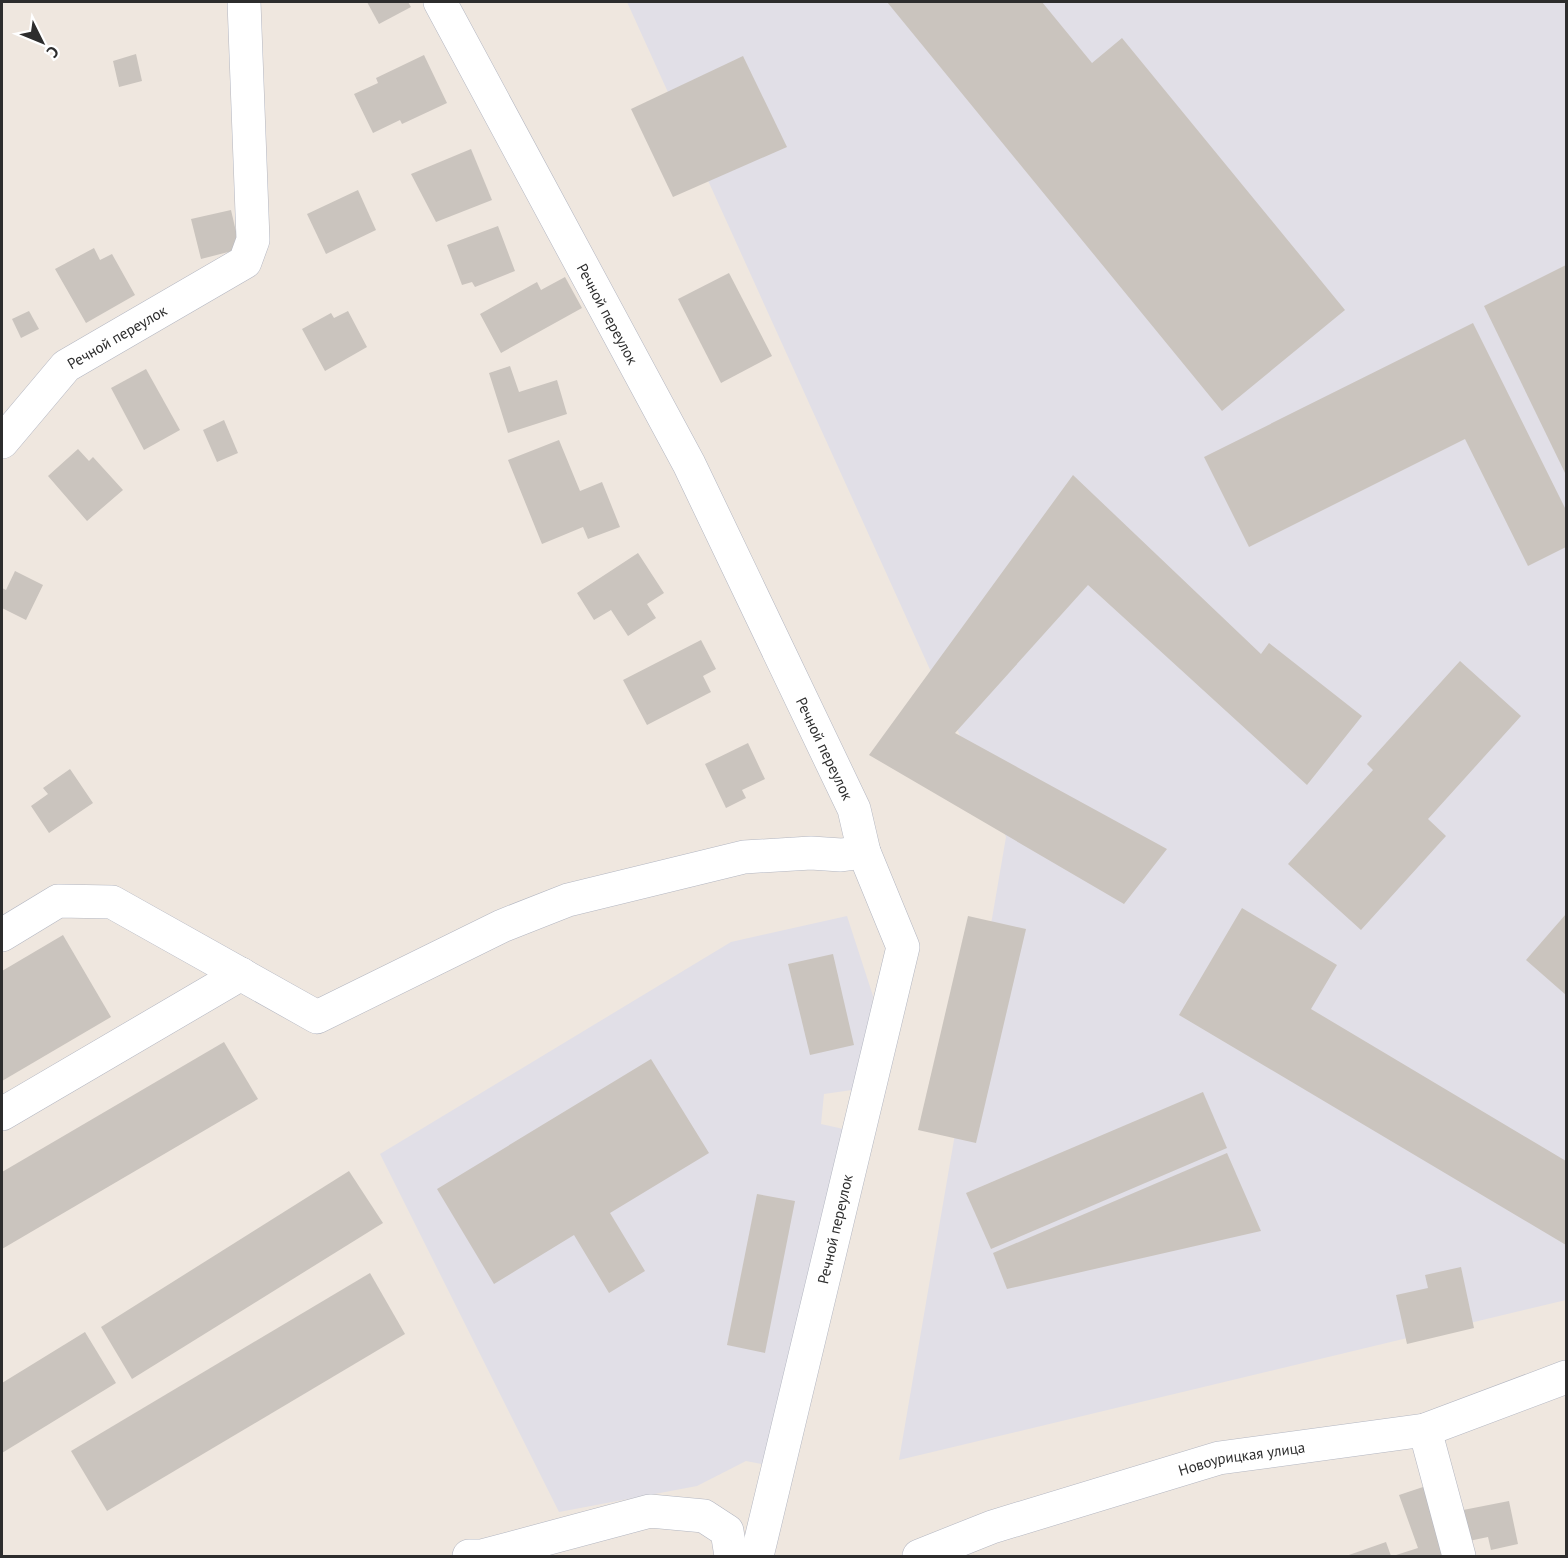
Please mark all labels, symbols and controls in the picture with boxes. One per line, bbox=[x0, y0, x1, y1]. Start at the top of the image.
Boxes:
north arrow bbox=[12, 12, 72, 72]
text: С bbox=[43, 42, 63, 62]
street label: Речной переулок bbox=[573, 260, 643, 368]
street label: Речной переулок bbox=[64, 300, 171, 373]
street label: Речной переулок bbox=[792, 694, 858, 804]
street label: Речной переулок bbox=[813, 1172, 857, 1286]
street label: Новоурицкая улица bbox=[1176, 1437, 1306, 1479]

